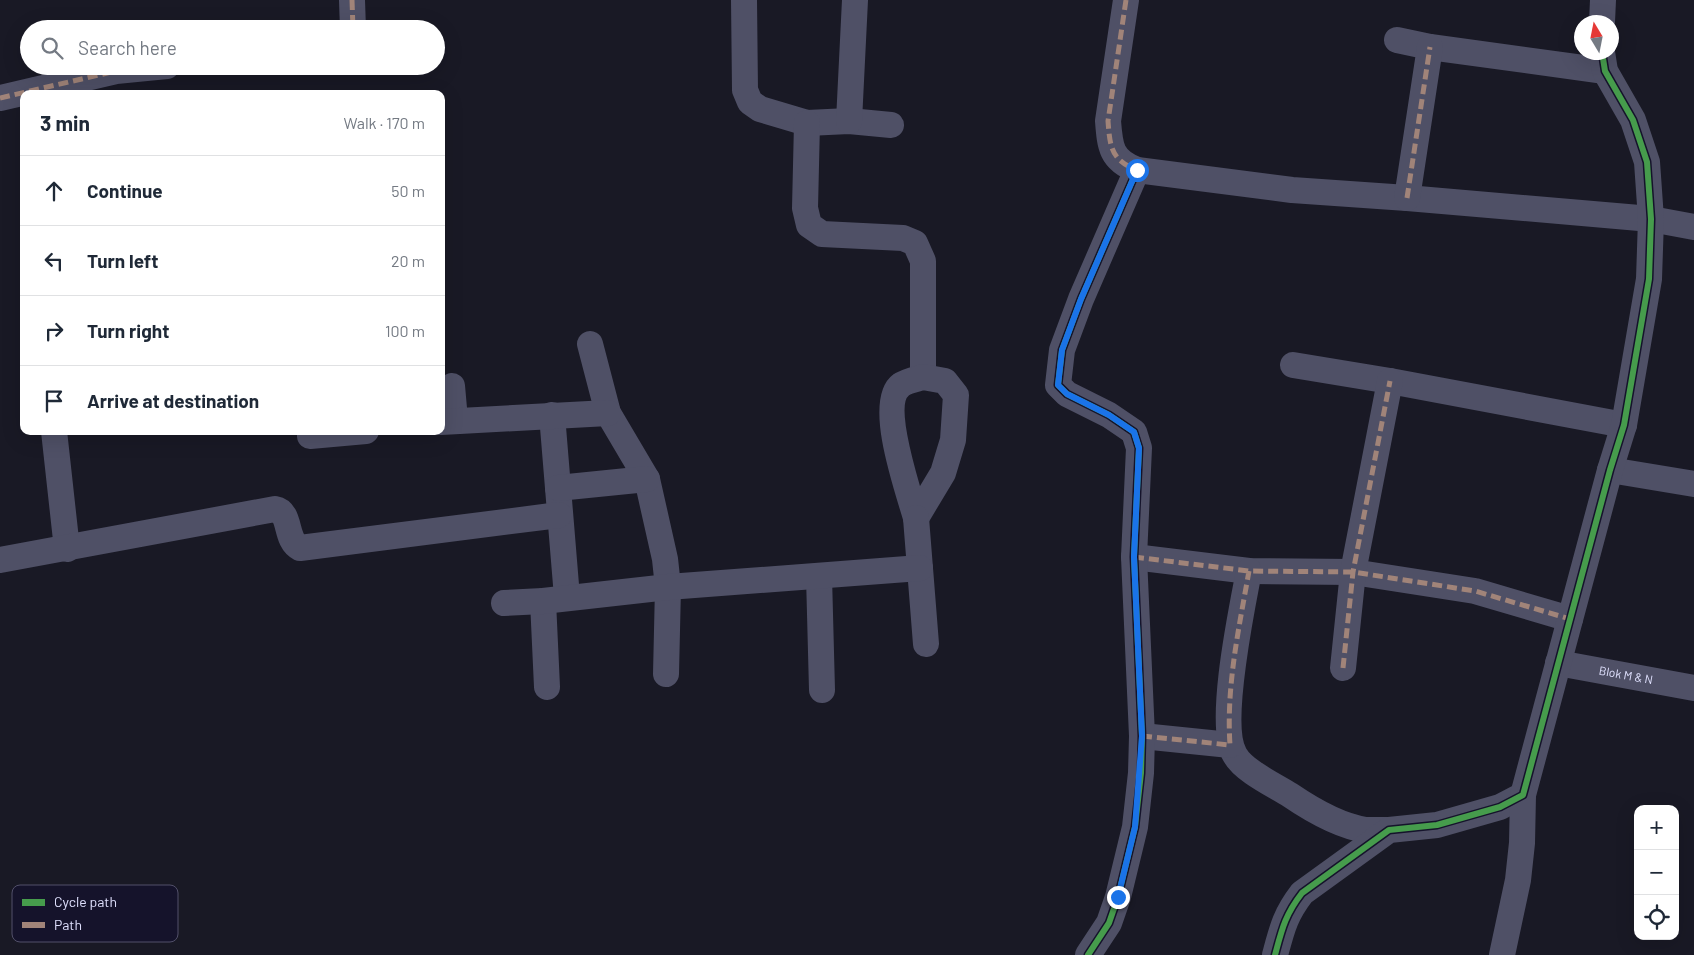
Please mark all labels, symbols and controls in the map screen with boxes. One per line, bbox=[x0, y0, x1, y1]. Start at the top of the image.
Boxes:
north arrow bbox=[1574, 15, 1619, 60]
search box bbox=[20, 20, 445, 75]
icon: search bbox=[38, 34, 66, 62]
text: Search here bbox=[78, 36, 177, 59]
text: 3 min bbox=[40, 110, 90, 135]
text: Walk · 170 m bbox=[343, 113, 425, 132]
route start bbox=[1126, 159, 1149, 182]
icon: ahead bbox=[40, 177, 68, 205]
text: Continue bbox=[87, 179, 163, 202]
text: 50 m bbox=[391, 181, 425, 200]
icon: left bbox=[40, 247, 68, 275]
text: Turn left bbox=[87, 249, 158, 272]
text: 20 m bbox=[391, 251, 425, 270]
icon: right bbox=[40, 317, 68, 345]
text: Turn right bbox=[87, 319, 169, 342]
text: 100 m bbox=[385, 321, 425, 340]
icon: arrive bbox=[40, 387, 68, 415]
text: Arrive at destination bbox=[87, 389, 259, 412]
street label: Blok M & N bbox=[1598, 663, 1654, 686]
map controls bbox=[1634, 805, 1679, 940]
button: + bbox=[1634, 805, 1679, 850]
button: − bbox=[1634, 850, 1679, 895]
legend bbox=[12, 885, 178, 942]
route end bbox=[1107, 886, 1130, 909]
text: Cycle path bbox=[54, 893, 117, 910]
button: locate bbox=[1634, 895, 1679, 940]
text: Path bbox=[54, 916, 82, 933]

